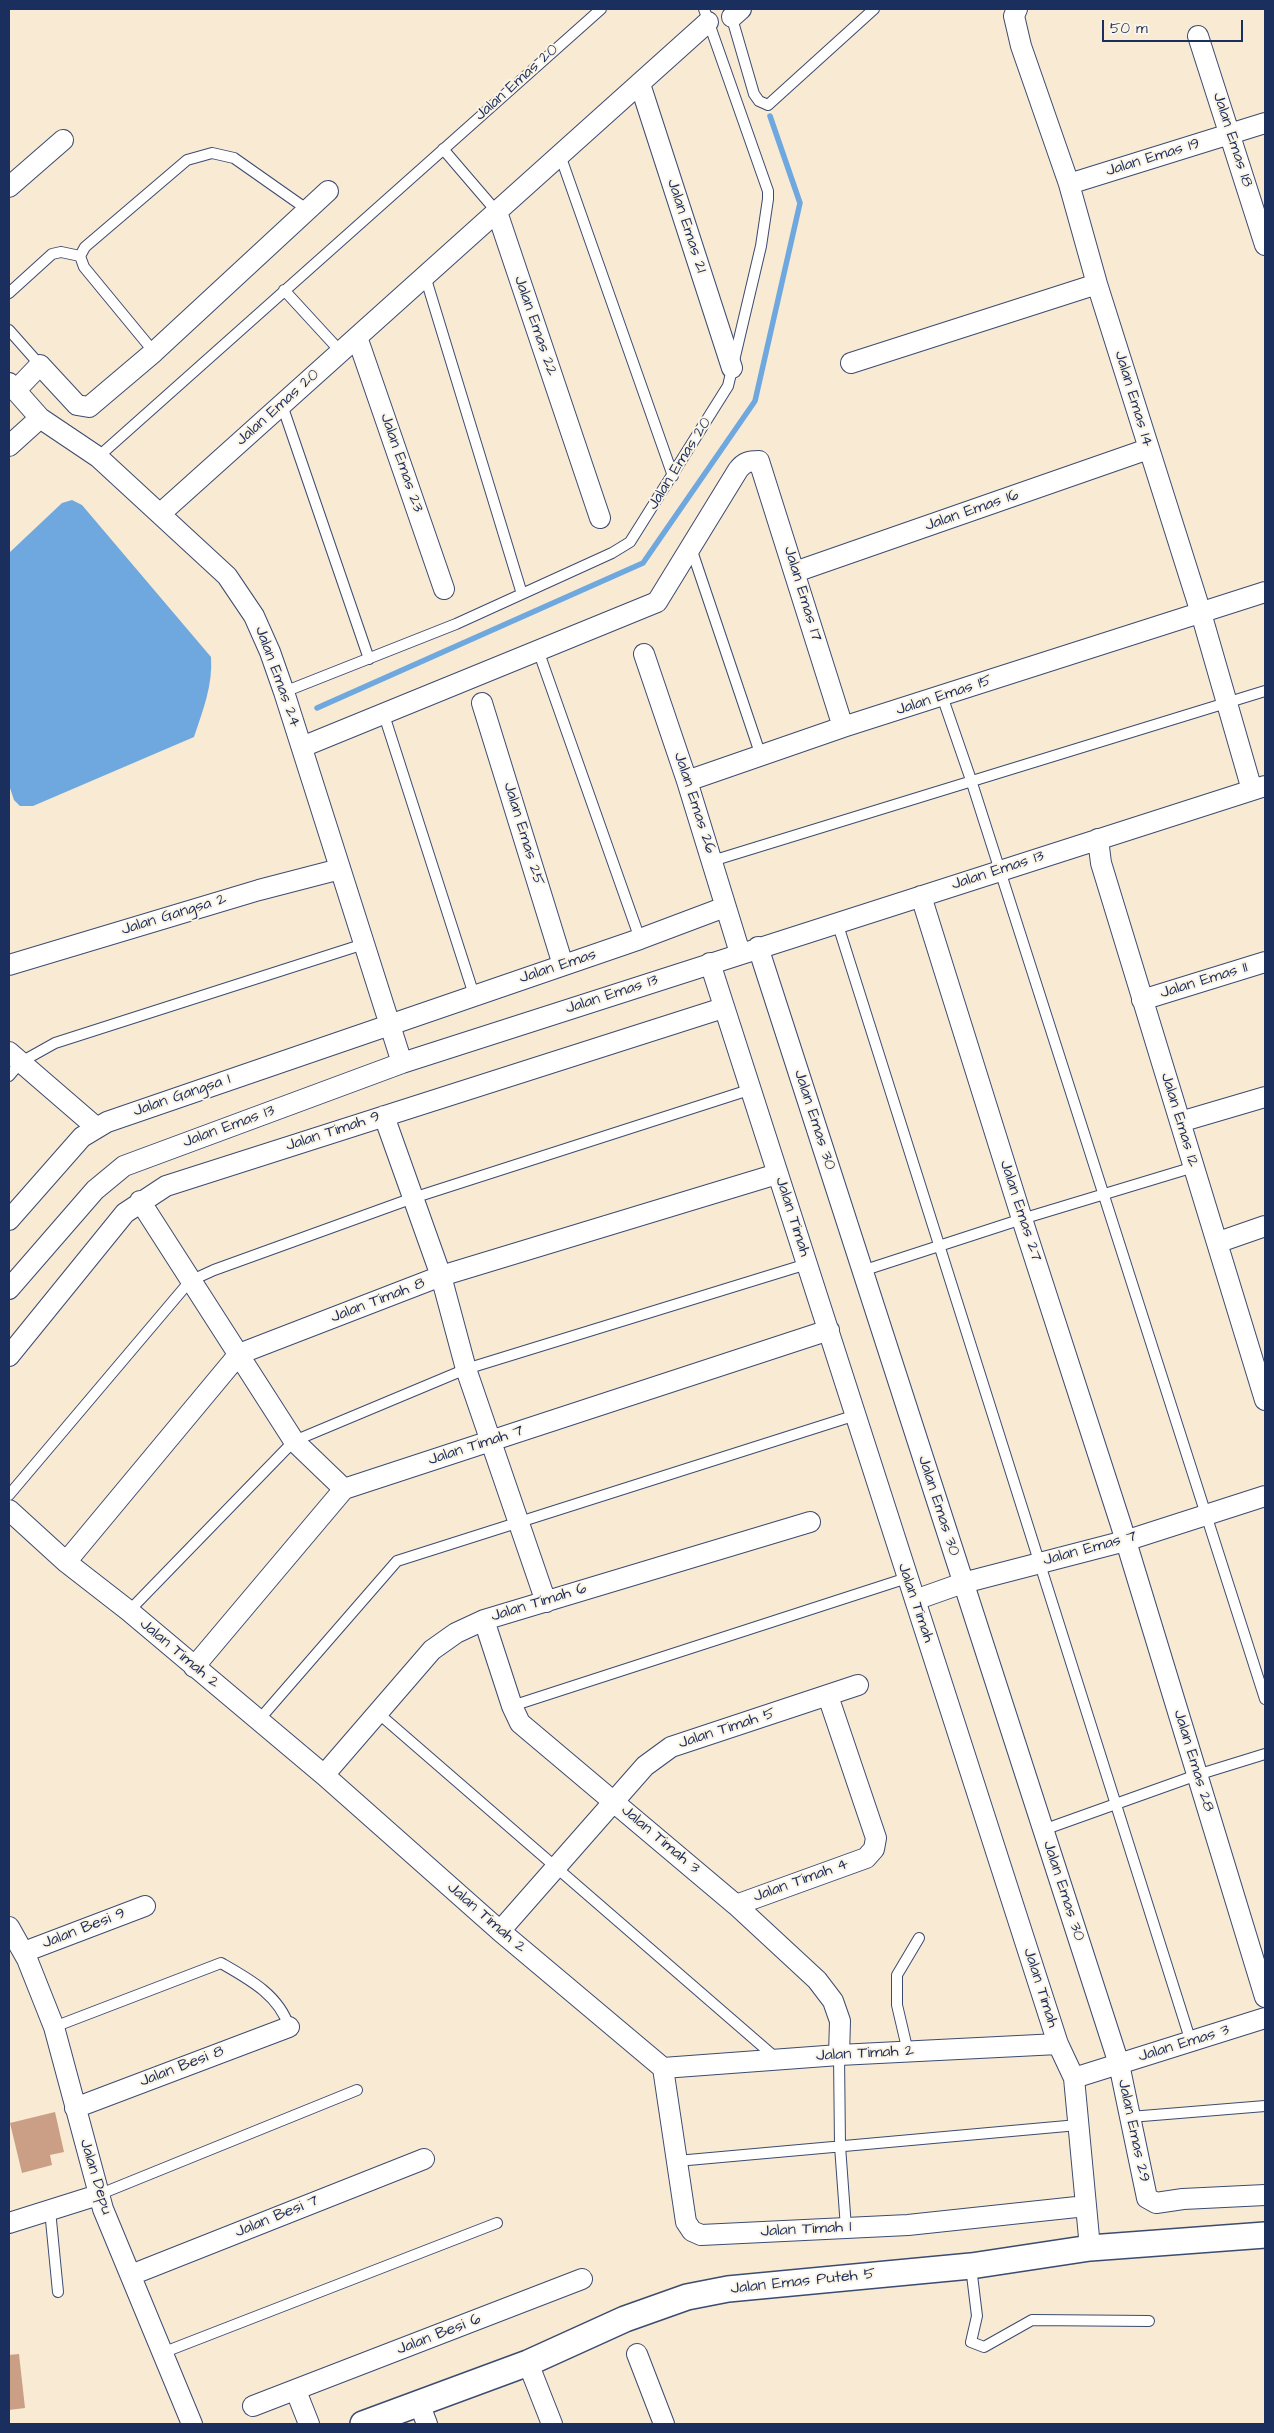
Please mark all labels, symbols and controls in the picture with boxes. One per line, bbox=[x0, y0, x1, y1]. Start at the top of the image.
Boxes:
scale bar bbox=[1104, 10, 1245, 42]
text: 50 m bbox=[1110, 18, 1148, 39]
street label: Jalan Emas 20 bbox=[471, 41, 563, 125]
street label: Jalan Emas 18 bbox=[1208, 90, 1256, 190]
street label: Jalan Emas 19 bbox=[1104, 135, 1202, 181]
street label: Jalan Emas 21 bbox=[662, 177, 710, 275]
street label: Jalan Emas 22 bbox=[509, 273, 561, 379]
street label: Jalan Emas 14 bbox=[1109, 349, 1157, 449]
street label: Jalan Emas 20 bbox=[232, 366, 324, 450]
street label: Jalan Emas 23 bbox=[375, 411, 427, 515]
street label: Jalan Emas 20 bbox=[644, 414, 716, 514]
street label: Jalan Emas 16 bbox=[922, 486, 1022, 536]
street label: Jalan Emas 17 bbox=[778, 544, 826, 644]
street label: Jalan Emas 24 bbox=[250, 624, 304, 730]
street label: Jalan Emas 15 bbox=[894, 671, 994, 721]
street label: Jalan Emas 26 bbox=[669, 750, 719, 856]
street label: Jalan Emas 25 bbox=[498, 780, 548, 888]
street label: Jalan Emas 13 bbox=[949, 847, 1047, 895]
street label: Jalan Gangsa 2 bbox=[119, 890, 229, 940]
street label: Jalan Emas bbox=[517, 946, 599, 988]
street label: Jalan Emas 11 bbox=[1158, 959, 1250, 1003]
street label: Jalan Emas 13 bbox=[563, 971, 661, 1019]
street label: Jalan Emas 30 bbox=[789, 1067, 839, 1173]
street label: Jalan Gangsa 1 bbox=[131, 1070, 233, 1122]
street label: Jalan Emas 12 bbox=[1156, 1071, 1202, 1169]
street label: Jalan Emas 13 bbox=[180, 1102, 278, 1152]
street label: Jalan Timah 9 bbox=[283, 1108, 383, 1156]
street label: Jalan Emas 27 bbox=[995, 1158, 1045, 1264]
street label: Jalan Timah bbox=[770, 1175, 814, 1259]
street label: Jalan Timah 8 bbox=[328, 1274, 428, 1328]
street label: Jalan Timah 7 bbox=[426, 1422, 526, 1470]
street label: Jalan Emas 30 bbox=[913, 1453, 963, 1559]
street label: Jalan Emas 7 bbox=[1041, 1527, 1139, 1571]
street label: Jalan Timah bbox=[892, 1561, 938, 1645]
street label: Jalan Timah 6 bbox=[489, 1579, 589, 1627]
street label: Jalan Timah 2 bbox=[135, 1615, 223, 1693]
street label: Jalan Timah 5 bbox=[676, 1704, 778, 1754]
street label: Jalan Emas 28 bbox=[1168, 1708, 1218, 1814]
street label: Jalan Timah 3 bbox=[617, 1801, 703, 1879]
street label: Jalan Emas 30 bbox=[1038, 1838, 1088, 1944]
street label: Jalan Timah 4 bbox=[751, 1855, 851, 1907]
street label: Jalan Timah 2 bbox=[443, 1879, 529, 1957]
street label: Jalan Besi 9 bbox=[40, 1904, 128, 1954]
street label: Jalan Timah bbox=[1018, 1946, 1062, 2030]
street label: Jalan Emas 3 bbox=[1136, 2021, 1232, 2067]
street label: Jalan Besi 8 bbox=[137, 2042, 227, 2092]
street label: Jalan Timah 2 bbox=[815, 2042, 915, 2066]
street label: Jalan Emas 29 bbox=[1113, 2078, 1153, 2184]
street label: Jalan Depu bbox=[74, 2137, 116, 2217]
street label: Jalan Besi 7 bbox=[232, 2192, 322, 2242]
street label: Jalan Timah 1 bbox=[760, 2218, 852, 2242]
street label: Jalan Emas Puteh 5 bbox=[730, 2265, 876, 2299]
street label: Jalan Besi 6 bbox=[394, 2310, 484, 2360]

